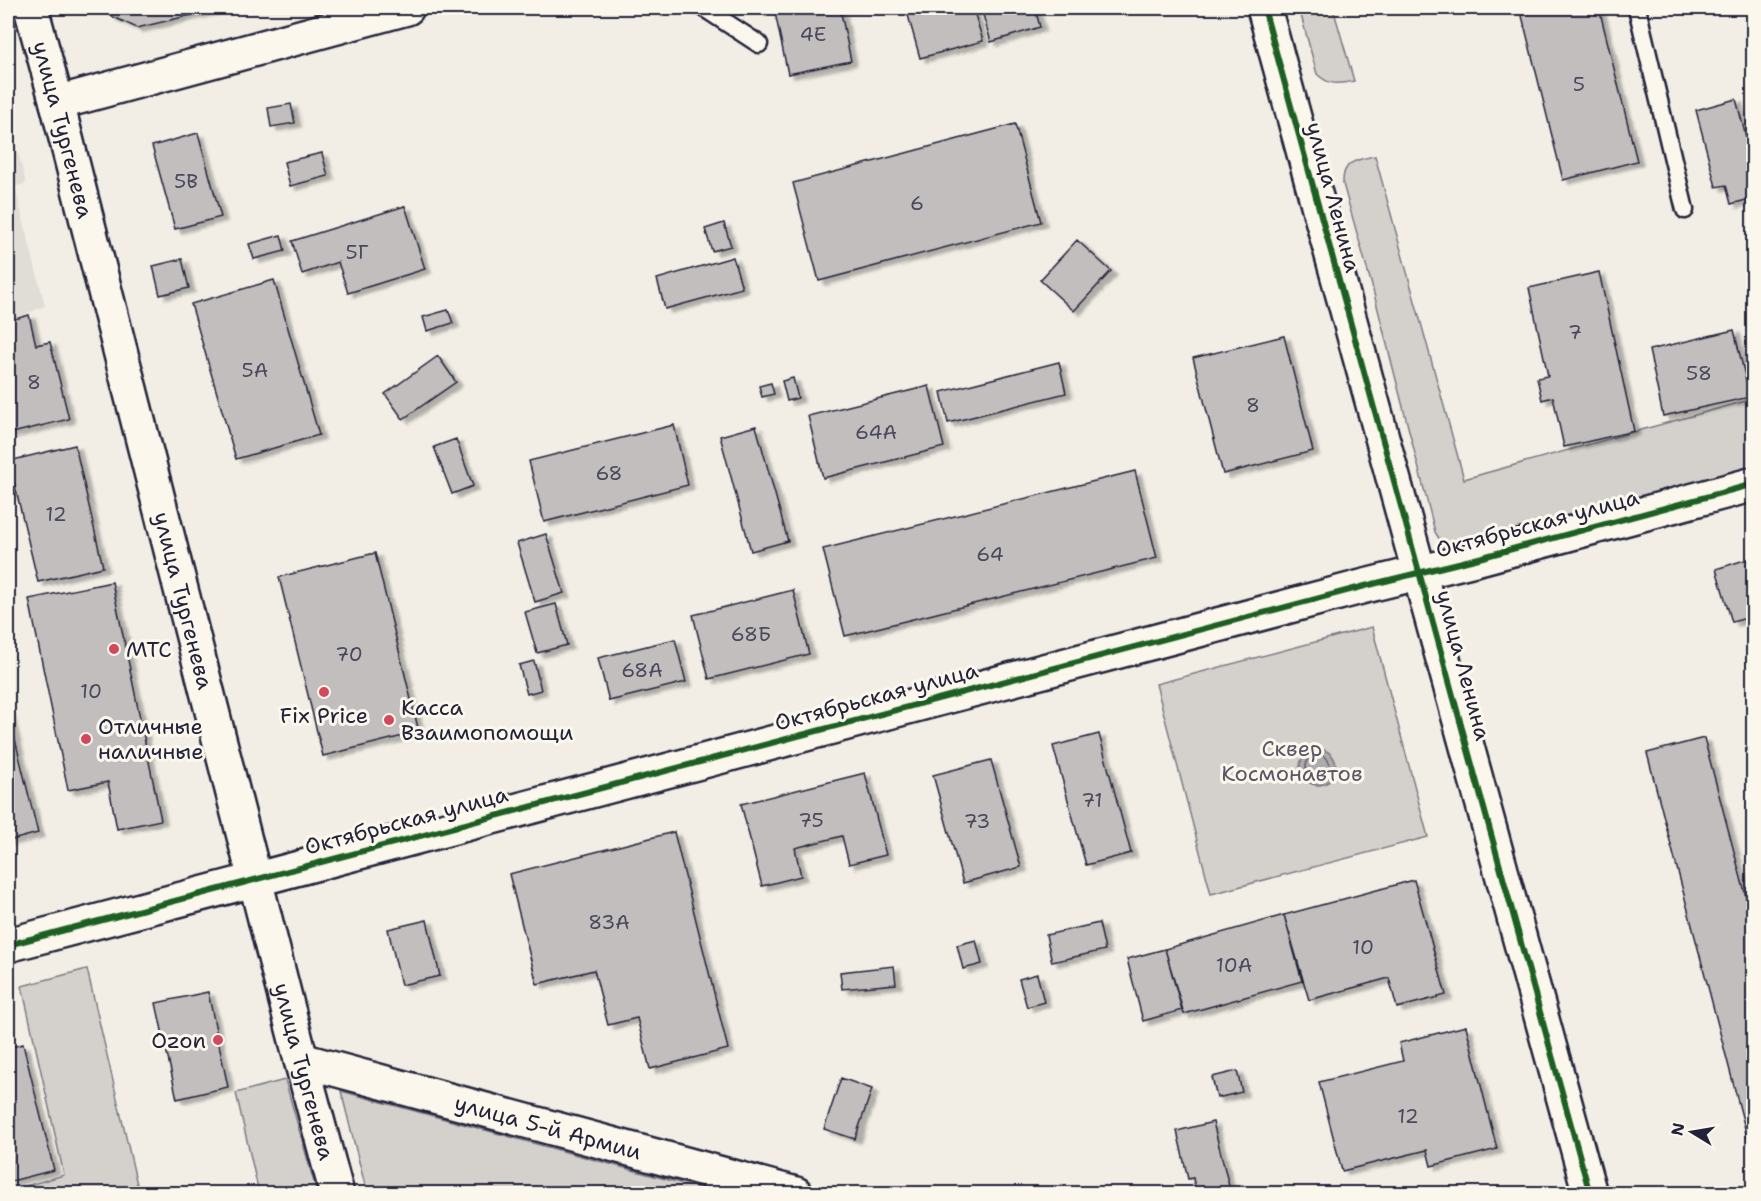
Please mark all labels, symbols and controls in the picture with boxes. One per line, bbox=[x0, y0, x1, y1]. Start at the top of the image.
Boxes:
house number: 4Е bbox=[800, 21, 826, 47]
street label: улица Тургенева bbox=[26, 38, 100, 222]
house number: 5 bbox=[1573, 71, 1585, 97]
street label: улица Ленина bbox=[1300, 119, 1368, 276]
house number: 5В bbox=[174, 168, 198, 194]
house number: 6 bbox=[910, 190, 924, 216]
house number: 5Г bbox=[346, 239, 369, 265]
house number: 7 bbox=[1568, 319, 1582, 345]
house number: 5А bbox=[242, 357, 268, 383]
house number: 58 bbox=[1686, 360, 1712, 386]
house number: 8 bbox=[27, 369, 41, 395]
house number: 8 bbox=[1246, 392, 1260, 418]
house number: 64А bbox=[855, 419, 897, 445]
house number: 68 bbox=[595, 460, 623, 486]
street label: Октябрьская улица bbox=[1432, 482, 1642, 565]
house number: 12 bbox=[45, 501, 67, 527]
street label: улица Тургенева bbox=[147, 509, 220, 693]
house number: 64 bbox=[976, 541, 1004, 567]
street label: улица Ленина bbox=[1430, 587, 1498, 744]
house number: 68Б bbox=[731, 621, 771, 647]
place label: МТС bbox=[126, 635, 172, 664]
house number: 70 bbox=[335, 641, 363, 667]
marker: МТС bbox=[107, 642, 121, 656]
street label: Октябрьская улица bbox=[771, 655, 981, 738]
house number: 68А bbox=[621, 657, 663, 683]
house number: 10 bbox=[80, 678, 102, 704]
marker: Fix Price bbox=[317, 685, 331, 699]
place label: Касса Взаимопомощи bbox=[401, 693, 573, 747]
place label: Fix Price bbox=[280, 701, 368, 730]
place label: Отличные наличные bbox=[98, 712, 204, 766]
marker: Касса Взаимопомощи bbox=[382, 713, 396, 727]
marker: Отличные наличные bbox=[79, 732, 93, 746]
park label: Сквер Космонавтов bbox=[1221, 734, 1363, 788]
street label: Октябрьская улица bbox=[301, 779, 511, 862]
house number: 71 bbox=[1081, 787, 1103, 813]
house number: 75 bbox=[798, 807, 824, 833]
house number: 73 bbox=[964, 808, 990, 834]
house number: 83А bbox=[588, 909, 630, 935]
house number: 10 bbox=[1352, 934, 1374, 960]
house number: 10А bbox=[1216, 952, 1252, 978]
street label: улица Тургенева bbox=[267, 980, 341, 1164]
place label: Ozon bbox=[151, 1026, 206, 1055]
marker: Ozon bbox=[211, 1033, 225, 1047]
street label: улица 5-й Армии bbox=[451, 1088, 645, 1167]
north arrow bbox=[1662, 1102, 1722, 1162]
house number: 12 bbox=[1397, 1103, 1419, 1129]
text: N bbox=[1666, 1121, 1689, 1137]

